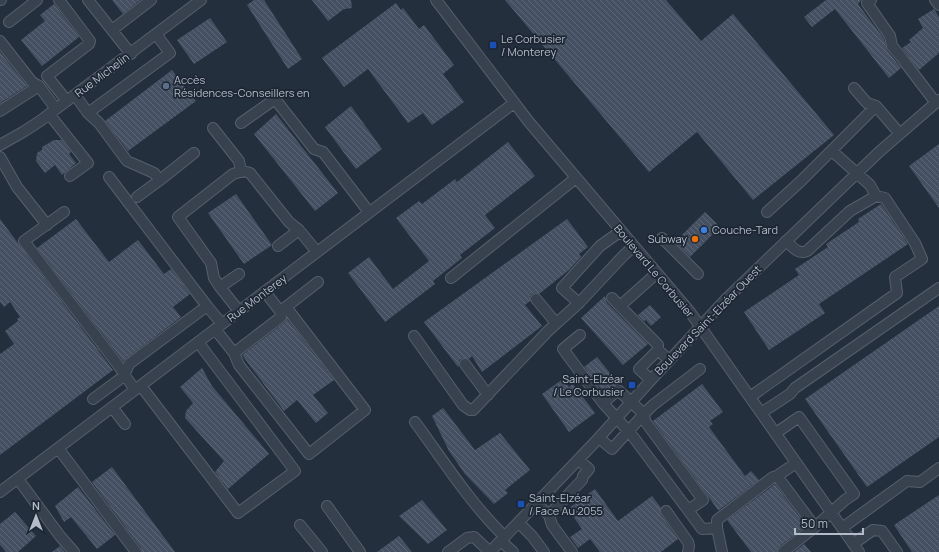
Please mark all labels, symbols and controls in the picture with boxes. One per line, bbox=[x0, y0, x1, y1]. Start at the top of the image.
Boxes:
place label: Le Corbusier / Monterey bbox=[501, 31, 565, 59]
marker: Le Corbusier / Monterey bbox=[488, 40, 498, 50]
street label: Rue Michelin bbox=[71, 49, 132, 100]
place label: Accès Résidences-Conseillers en bbox=[174, 72, 310, 100]
marker: Accès Résidences-Conseillers en bbox=[161, 81, 171, 91]
street label: Boulevard Le Corbusier bbox=[611, 221, 698, 320]
place label: Couche-Tard bbox=[712, 222, 778, 237]
marker: Couche-Tard bbox=[699, 225, 709, 235]
place label: Subway bbox=[648, 231, 687, 246]
marker: Subway bbox=[690, 234, 700, 244]
street label: Boulevard Saint-Elzéar Ouest bbox=[651, 261, 764, 378]
street label: Rue Monterey bbox=[224, 270, 290, 325]
place label: Saint-Elzéar / Le Corbusier bbox=[553, 371, 624, 399]
marker: Saint-Elzéar / Le Corbusier bbox=[627, 380, 637, 390]
place label: Saint-Elzéar / Face Au 2055 bbox=[529, 490, 603, 518]
north arrow bbox=[16, 496, 56, 536]
text: N bbox=[32, 498, 40, 513]
marker: Saint-Elzéar / Face Au 2055 bbox=[516, 499, 526, 509]
scale bar bbox=[795, 510, 863, 536]
text: 50 m bbox=[801, 515, 828, 532]

